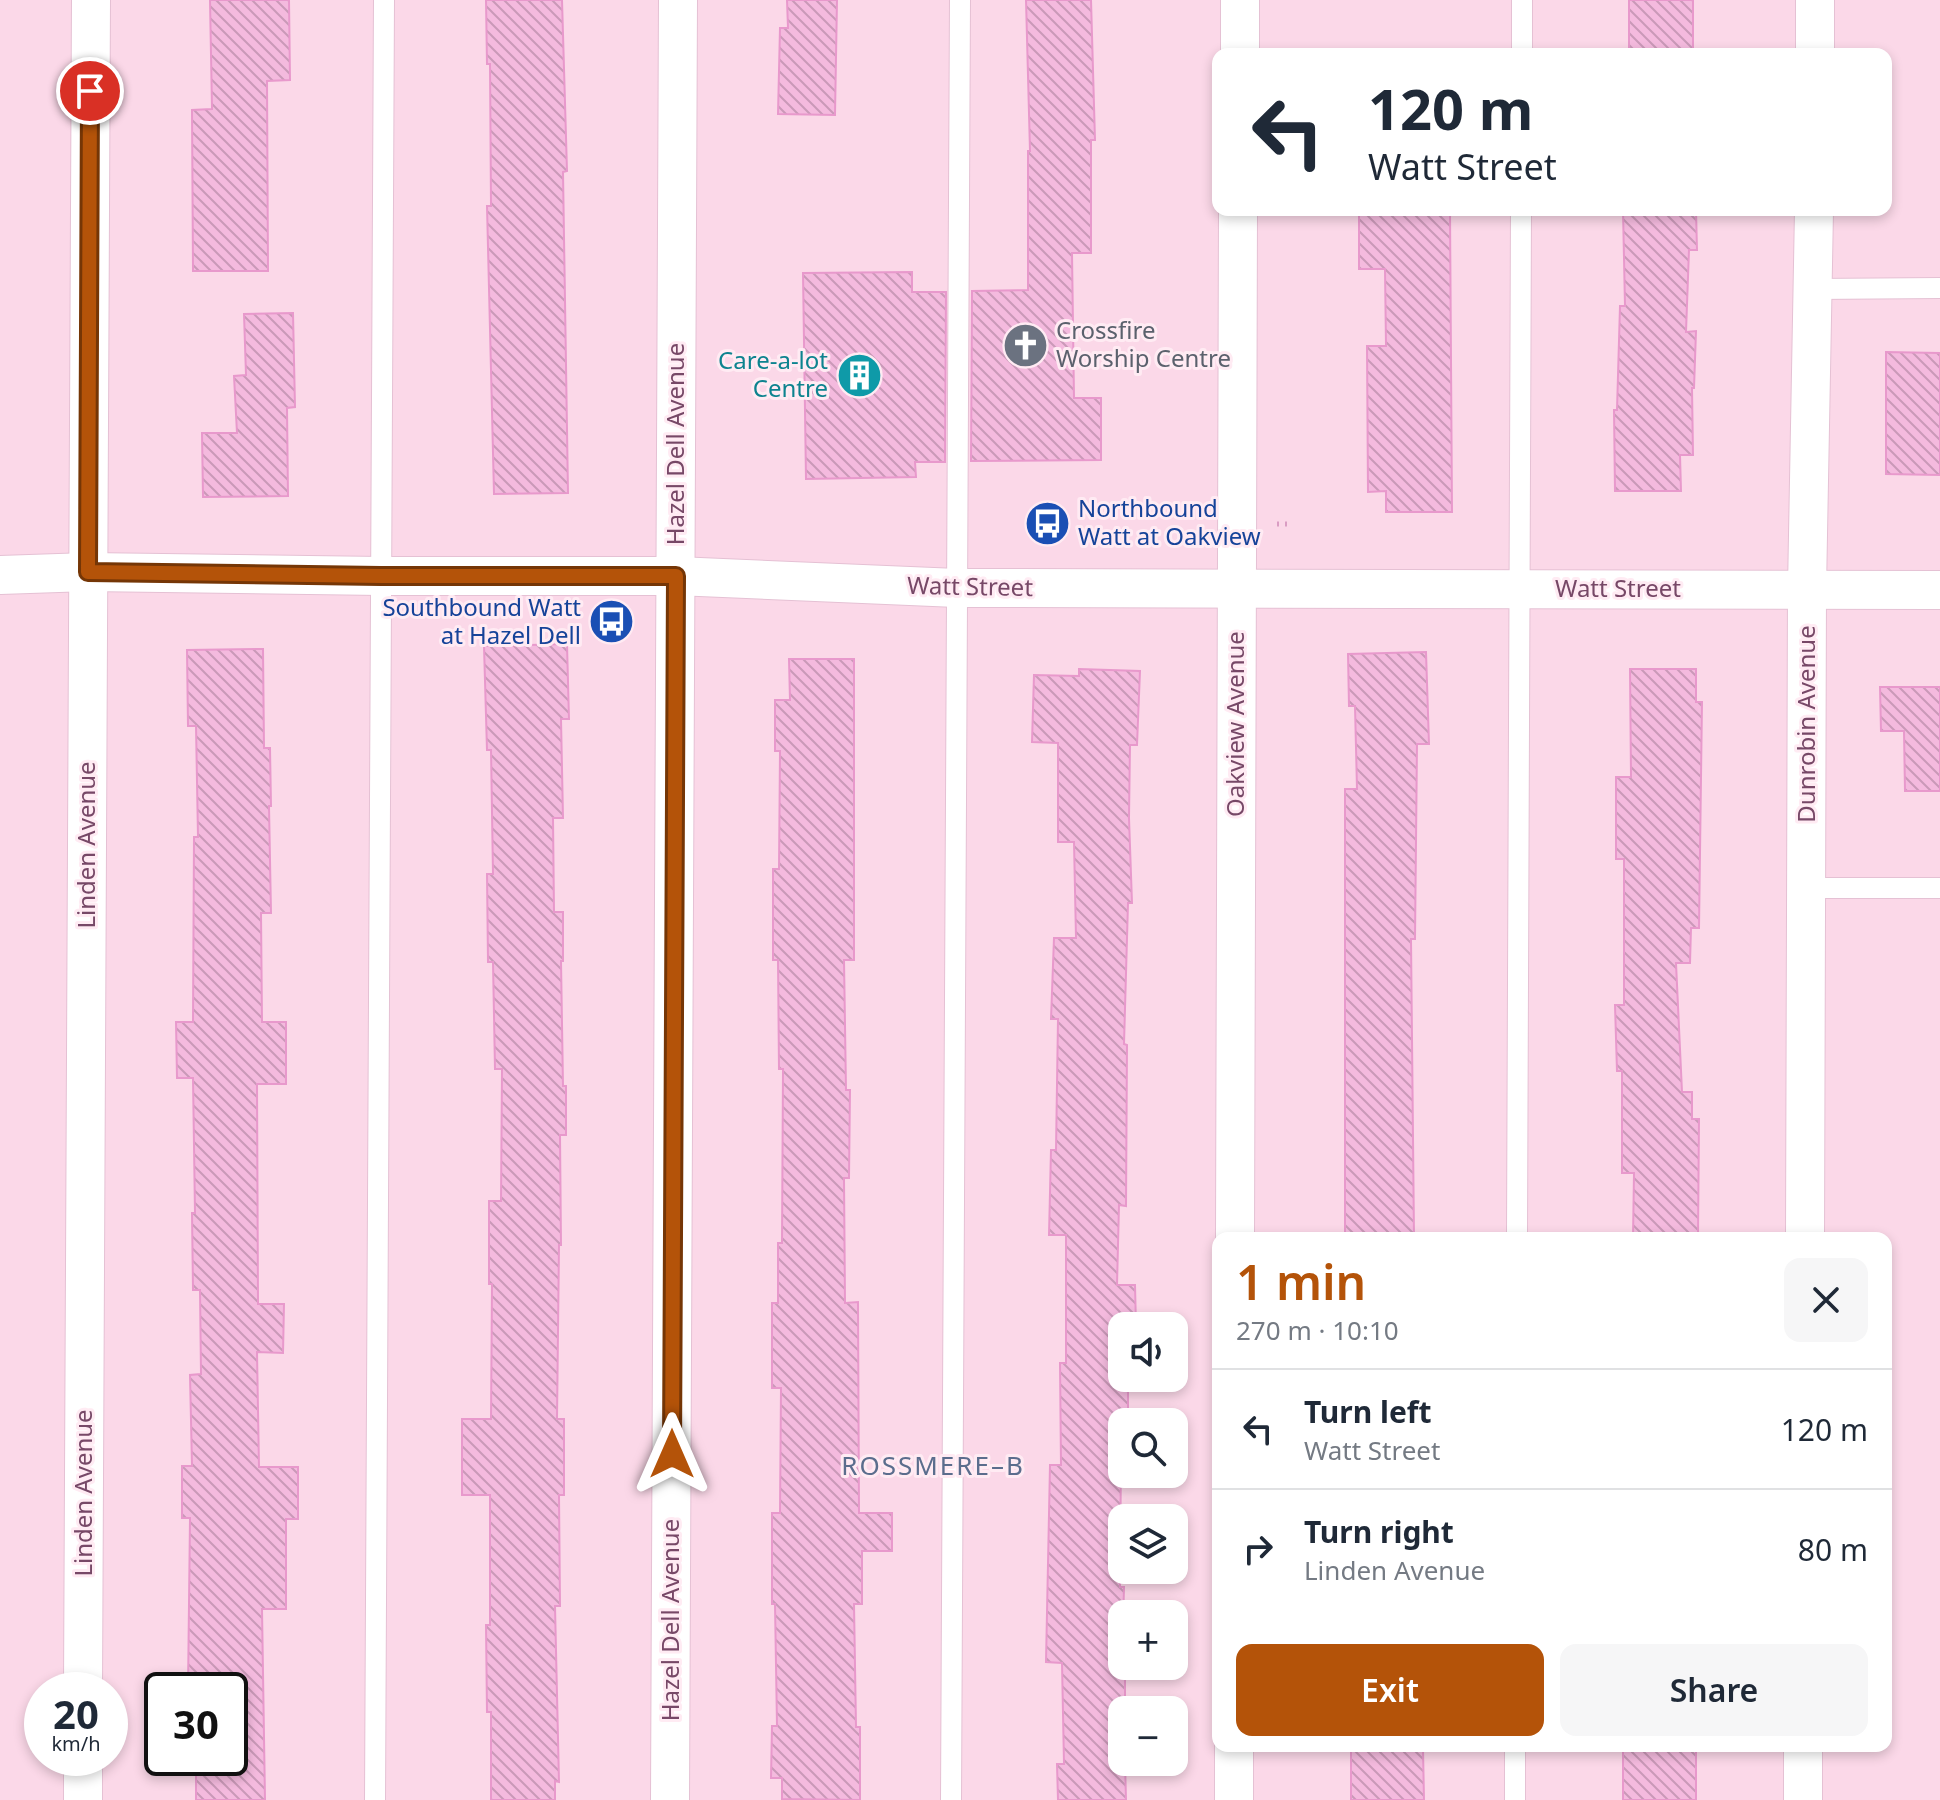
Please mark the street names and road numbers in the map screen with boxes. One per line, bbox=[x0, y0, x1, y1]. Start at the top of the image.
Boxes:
street label: Hazel Dell Avenue bbox=[658, 343, 691, 545]
street label: Watt Street bbox=[907, 568, 1034, 603]
street label: Watt Street bbox=[1555, 571, 1681, 604]
street label: Dunrobin Avenue bbox=[1789, 625, 1822, 823]
street label: Oakview Avenue bbox=[1218, 631, 1251, 817]
street label: Linden Avenue bbox=[69, 761, 102, 929]
street label: Linden Avenue bbox=[66, 1409, 99, 1577]
street label: Hazel Dell Avenue bbox=[653, 1519, 686, 1721]

